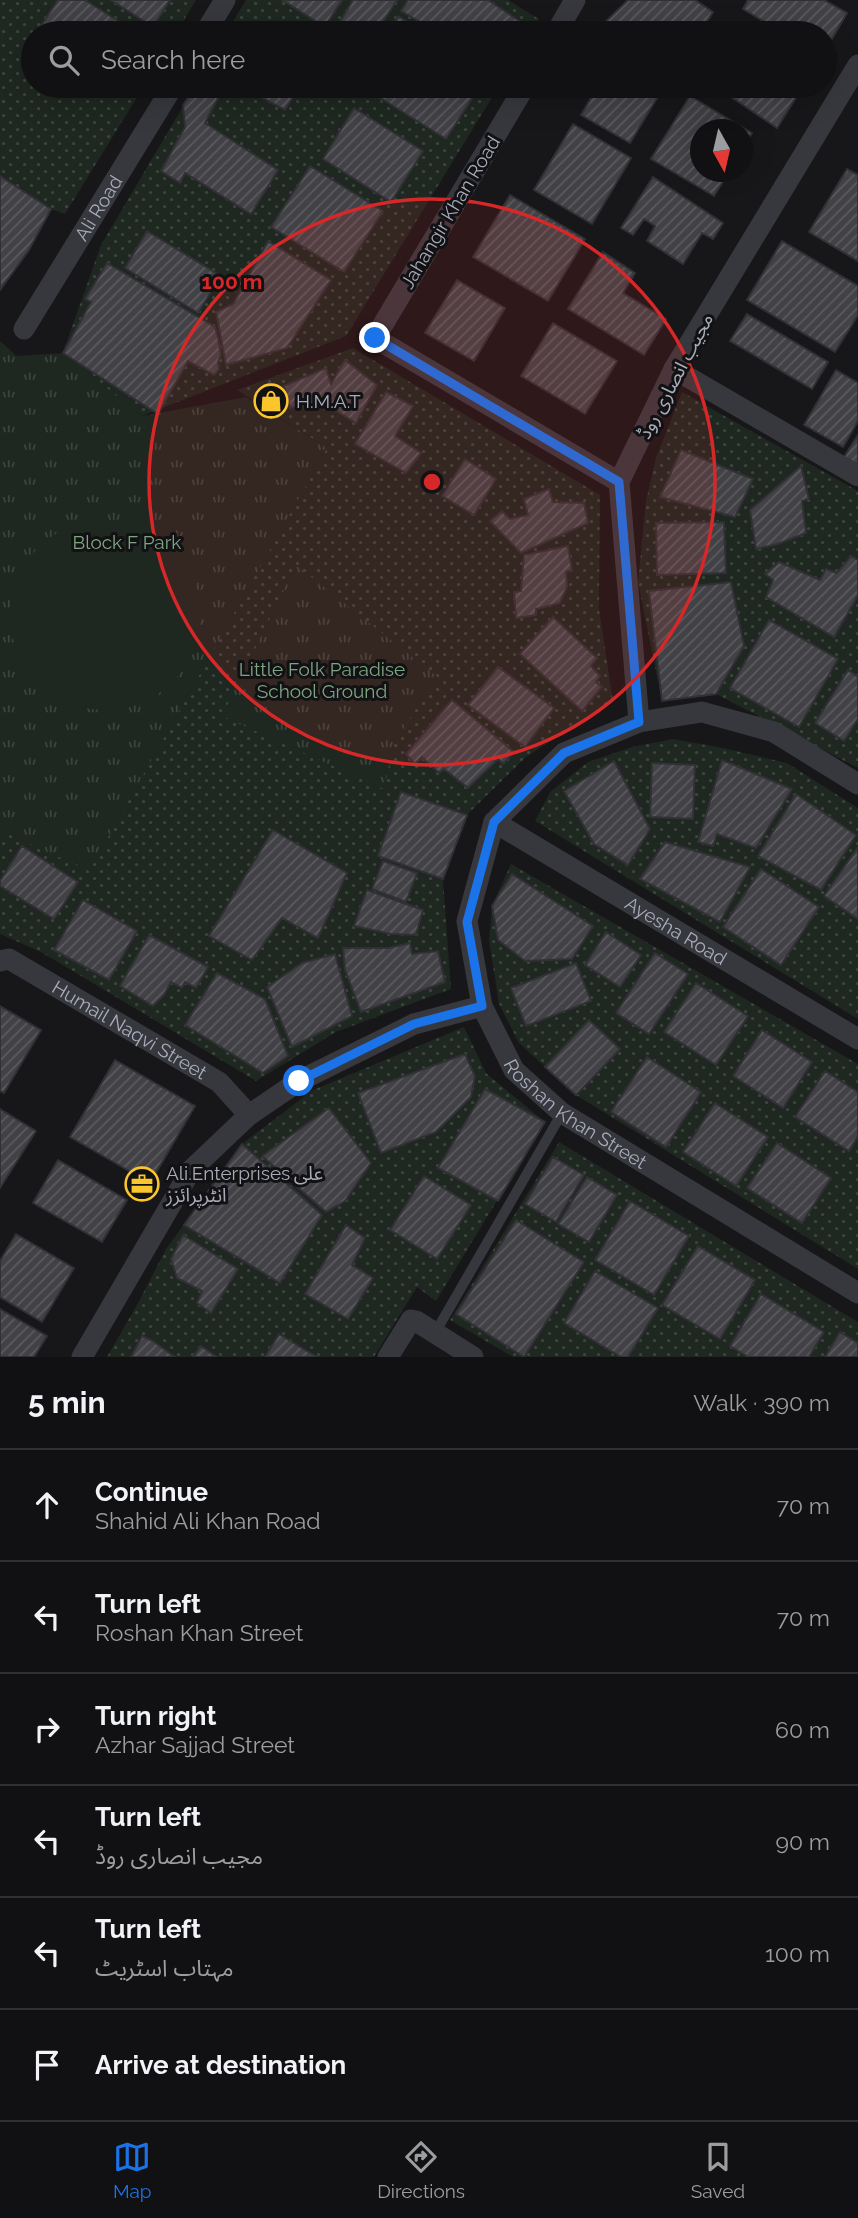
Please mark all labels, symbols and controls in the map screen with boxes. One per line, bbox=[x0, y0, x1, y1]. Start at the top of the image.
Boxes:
search box bbox=[21, 21, 837, 98]
icon: search bbox=[45, 41, 83, 79]
text: Search here bbox=[101, 45, 245, 75]
north arrow bbox=[690, 119, 753, 182]
street label: Jahangir Khan Road bbox=[396, 132, 504, 292]
street label: Ali Road bbox=[70, 171, 127, 245]
text: 100 m bbox=[202, 269, 262, 294]
street label: مجیب انصاری روڈ bbox=[633, 310, 718, 443]
route end bbox=[359, 322, 390, 353]
shop icon: H.M.A.T bbox=[252, 382, 290, 420]
place label: H.M.A.T bbox=[296, 390, 361, 412]
centre of rings bbox=[420, 470, 444, 494]
park label: Block F Park bbox=[73, 531, 181, 553]
park label: Little Folk Paradise School Ground bbox=[239, 658, 405, 702]
street label: Ayesha Road bbox=[621, 892, 731, 969]
street label: Humail Naqvi Street bbox=[48, 976, 211, 1084]
street label: Roshan Khan Street bbox=[499, 1056, 651, 1173]
route start bbox=[283, 1065, 314, 1096]
place label: Ali.Enterprises.علی انٹرپرائزز bbox=[165, 1162, 323, 1208]
office icon: Ali.Enterprises.علی انٹرپرائزز bbox=[123, 1165, 161, 1203]
text: 5 min bbox=[28, 1385, 106, 1420]
text: Walk · 390 m bbox=[693, 1389, 830, 1416]
text: Continue bbox=[95, 1477, 208, 1507]
icon: ahead bbox=[28, 1486, 66, 1524]
text: 70 m bbox=[777, 1492, 830, 1519]
text: Shahid Ali Khan Road bbox=[95, 1507, 321, 1534]
text: Turn left bbox=[95, 1589, 201, 1619]
icon: left bbox=[28, 1598, 66, 1636]
text: 70 m bbox=[777, 1604, 830, 1631]
text: Roshan Khan Street bbox=[95, 1619, 303, 1646]
text: Turn right bbox=[95, 1701, 216, 1731]
icon: right bbox=[28, 1710, 66, 1748]
text: 60 m bbox=[775, 1716, 830, 1743]
text: Azhar Sajjad Street bbox=[95, 1731, 295, 1758]
text: Turn left bbox=[95, 1802, 201, 1832]
icon: left bbox=[28, 1822, 66, 1860]
text: 90 m bbox=[775, 1828, 830, 1855]
text: مجیب انصاری روڈ bbox=[95, 1842, 263, 1869]
text: Turn left bbox=[95, 1914, 201, 1944]
icon: left bbox=[28, 1934, 66, 1972]
text: 100 m bbox=[765, 1940, 830, 1967]
text: مہتاب اسٹریٹ bbox=[95, 1954, 234, 1981]
icon: arrive bbox=[28, 2046, 66, 2084]
text: Arrive at destination bbox=[95, 2050, 346, 2080]
tab: Map bbox=[113, 2138, 152, 2202]
tab: Directions bbox=[377, 2138, 465, 2202]
tab: Saved bbox=[691, 2138, 745, 2202]

